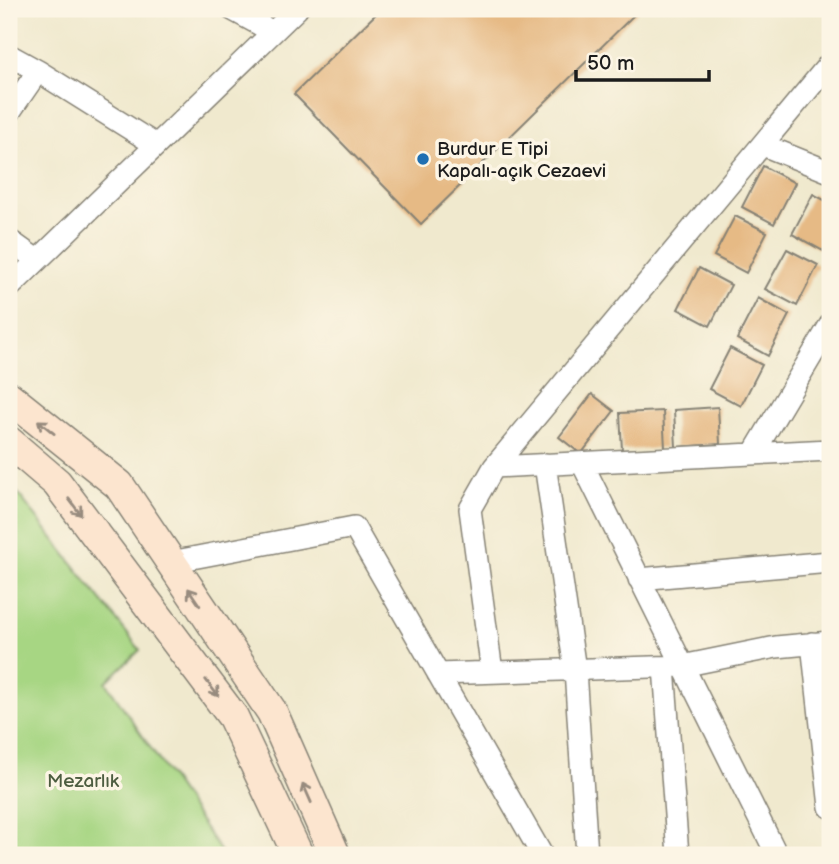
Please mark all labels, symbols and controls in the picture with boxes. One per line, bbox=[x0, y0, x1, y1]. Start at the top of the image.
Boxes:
scale bar bbox=[576, 38, 710, 82]
text: 50 m bbox=[587, 51, 634, 76]
place label: Burdur E Tipi Kapalı-açık Cezaevi bbox=[437, 138, 606, 183]
marker: Burdur E Tipi Kapalı-açık Cezaevi bbox=[415, 151, 431, 167]
one-way arrow bbox=[38, 419, 56, 435]
one-way arrow bbox=[67, 497, 82, 515]
one-way arrow bbox=[187, 588, 201, 607]
one-way arrow bbox=[204, 679, 219, 697]
park label: Mezarlık bbox=[47, 770, 120, 793]
one-way arrow bbox=[300, 783, 313, 804]

